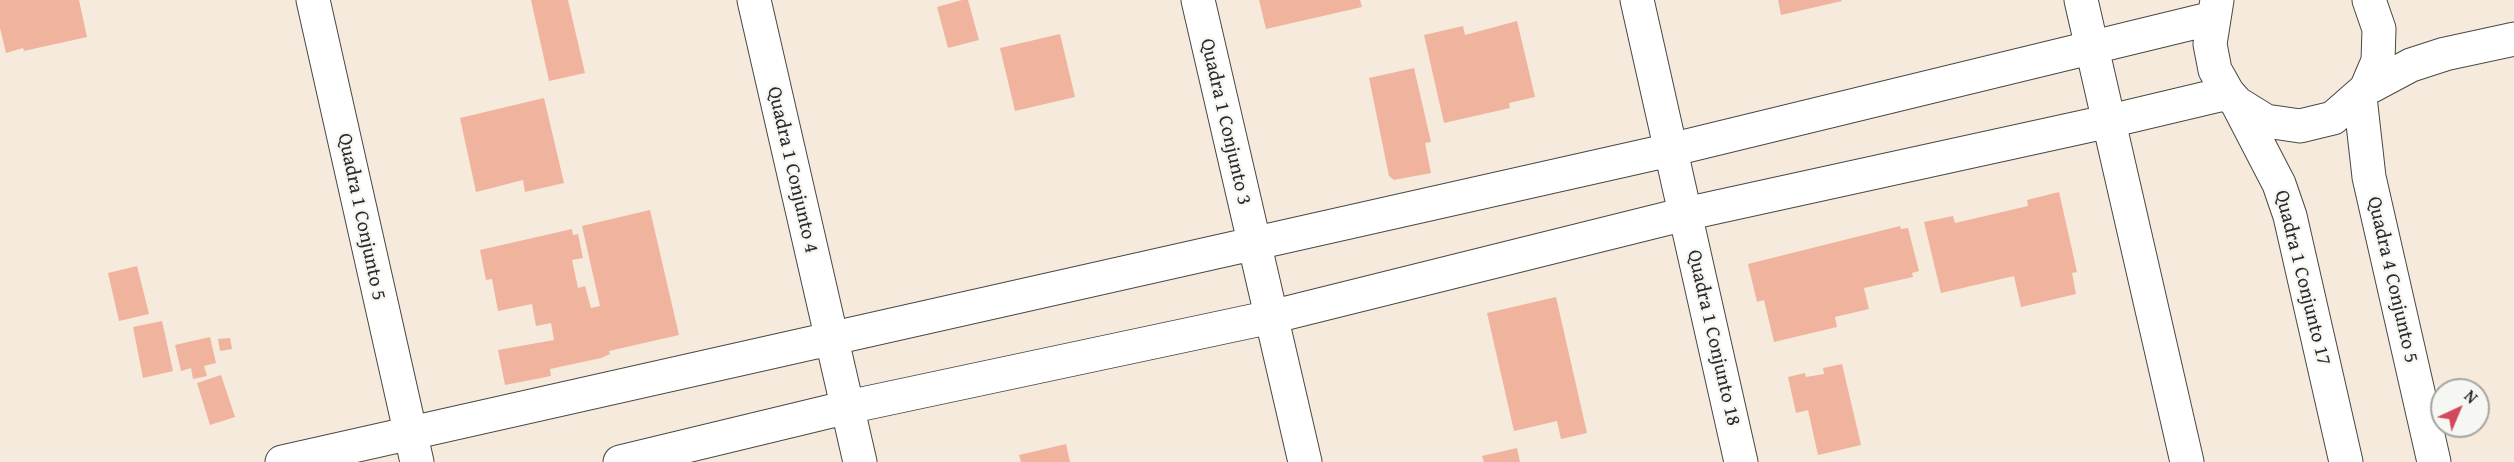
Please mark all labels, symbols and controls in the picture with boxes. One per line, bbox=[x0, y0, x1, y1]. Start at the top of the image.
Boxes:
street label: Quadra 1 Conjunto 3 bbox=[1194, 36, 1256, 208]
street label: Quadra 1 Conjunto 4 bbox=[761, 84, 823, 256]
street label: Quadra 1 Conjunto 5 bbox=[332, 131, 390, 303]
street label: Quadra 1 Conjunto 17 bbox=[2269, 188, 2335, 368]
street label: Quadra 4 Conjunto 5 bbox=[2361, 194, 2423, 366]
street label: Quadra 1 Conjunto 18 bbox=[1681, 248, 1745, 428]
north arrow bbox=[2430, 378, 2490, 438]
text: N bbox=[2459, 384, 2483, 409]

